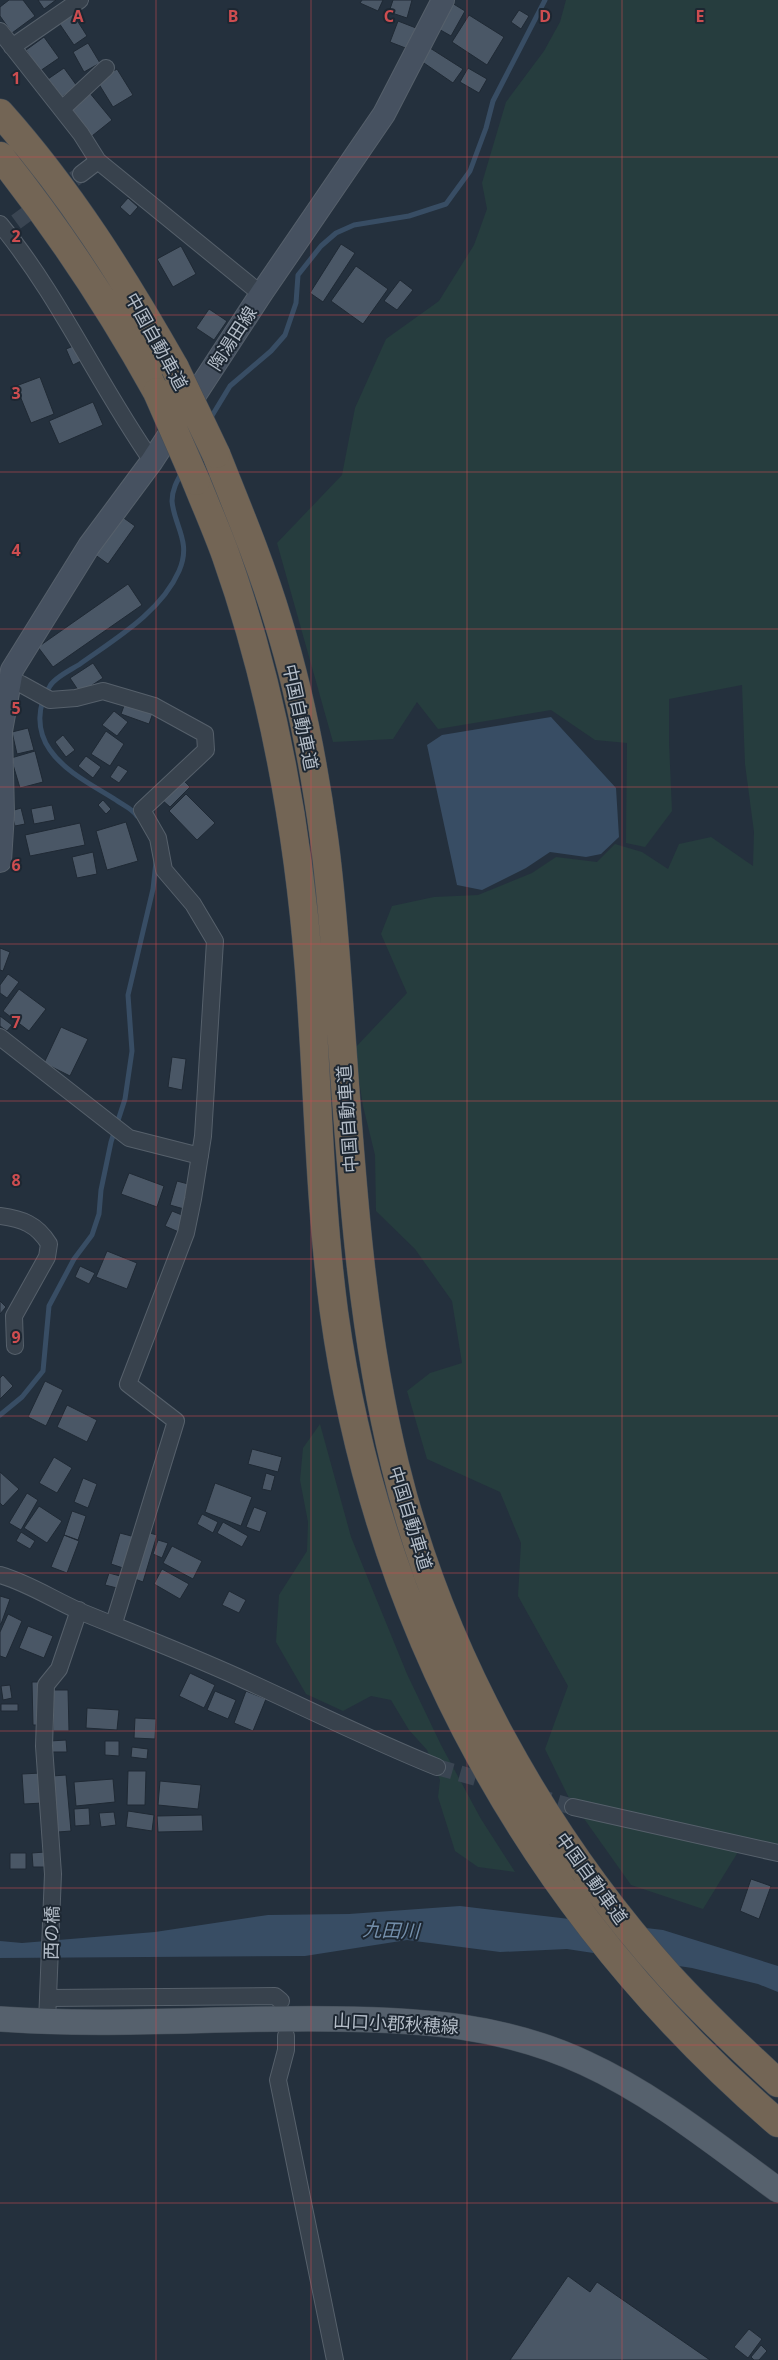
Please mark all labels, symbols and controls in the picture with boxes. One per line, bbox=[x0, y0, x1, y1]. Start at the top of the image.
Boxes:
text: A bbox=[72, 5, 84, 27]
text: B bbox=[228, 5, 238, 27]
text: C bbox=[384, 5, 394, 27]
text: D bbox=[539, 5, 551, 27]
text: E bbox=[696, 5, 705, 27]
text: 1 bbox=[11, 67, 21, 89]
text: 2 bbox=[11, 225, 21, 247]
street label: 中国自動車道 bbox=[120, 288, 194, 394]
street label: 陶湯田線 bbox=[202, 301, 262, 375]
text: 3 bbox=[11, 382, 21, 404]
text: 4 bbox=[11, 539, 21, 561]
street label: 中国自動車道 bbox=[278, 662, 324, 772]
text: 5 bbox=[11, 697, 21, 719]
text: 6 bbox=[11, 854, 21, 876]
text: 7 bbox=[11, 1011, 21, 1033]
street label: 中国自動車道 bbox=[331, 1064, 363, 1174]
text: 8 bbox=[11, 1169, 21, 1191]
text: 9 bbox=[11, 1326, 21, 1348]
street label: 中国自動車道 bbox=[384, 1463, 438, 1573]
street label: 中国自動車道 bbox=[551, 1827, 633, 1929]
street label: 西の橋 bbox=[39, 1906, 63, 1960]
water label: 九田川 bbox=[362, 1916, 422, 1944]
street label: 山口小郡秋穂線 bbox=[332, 2008, 460, 2038]

